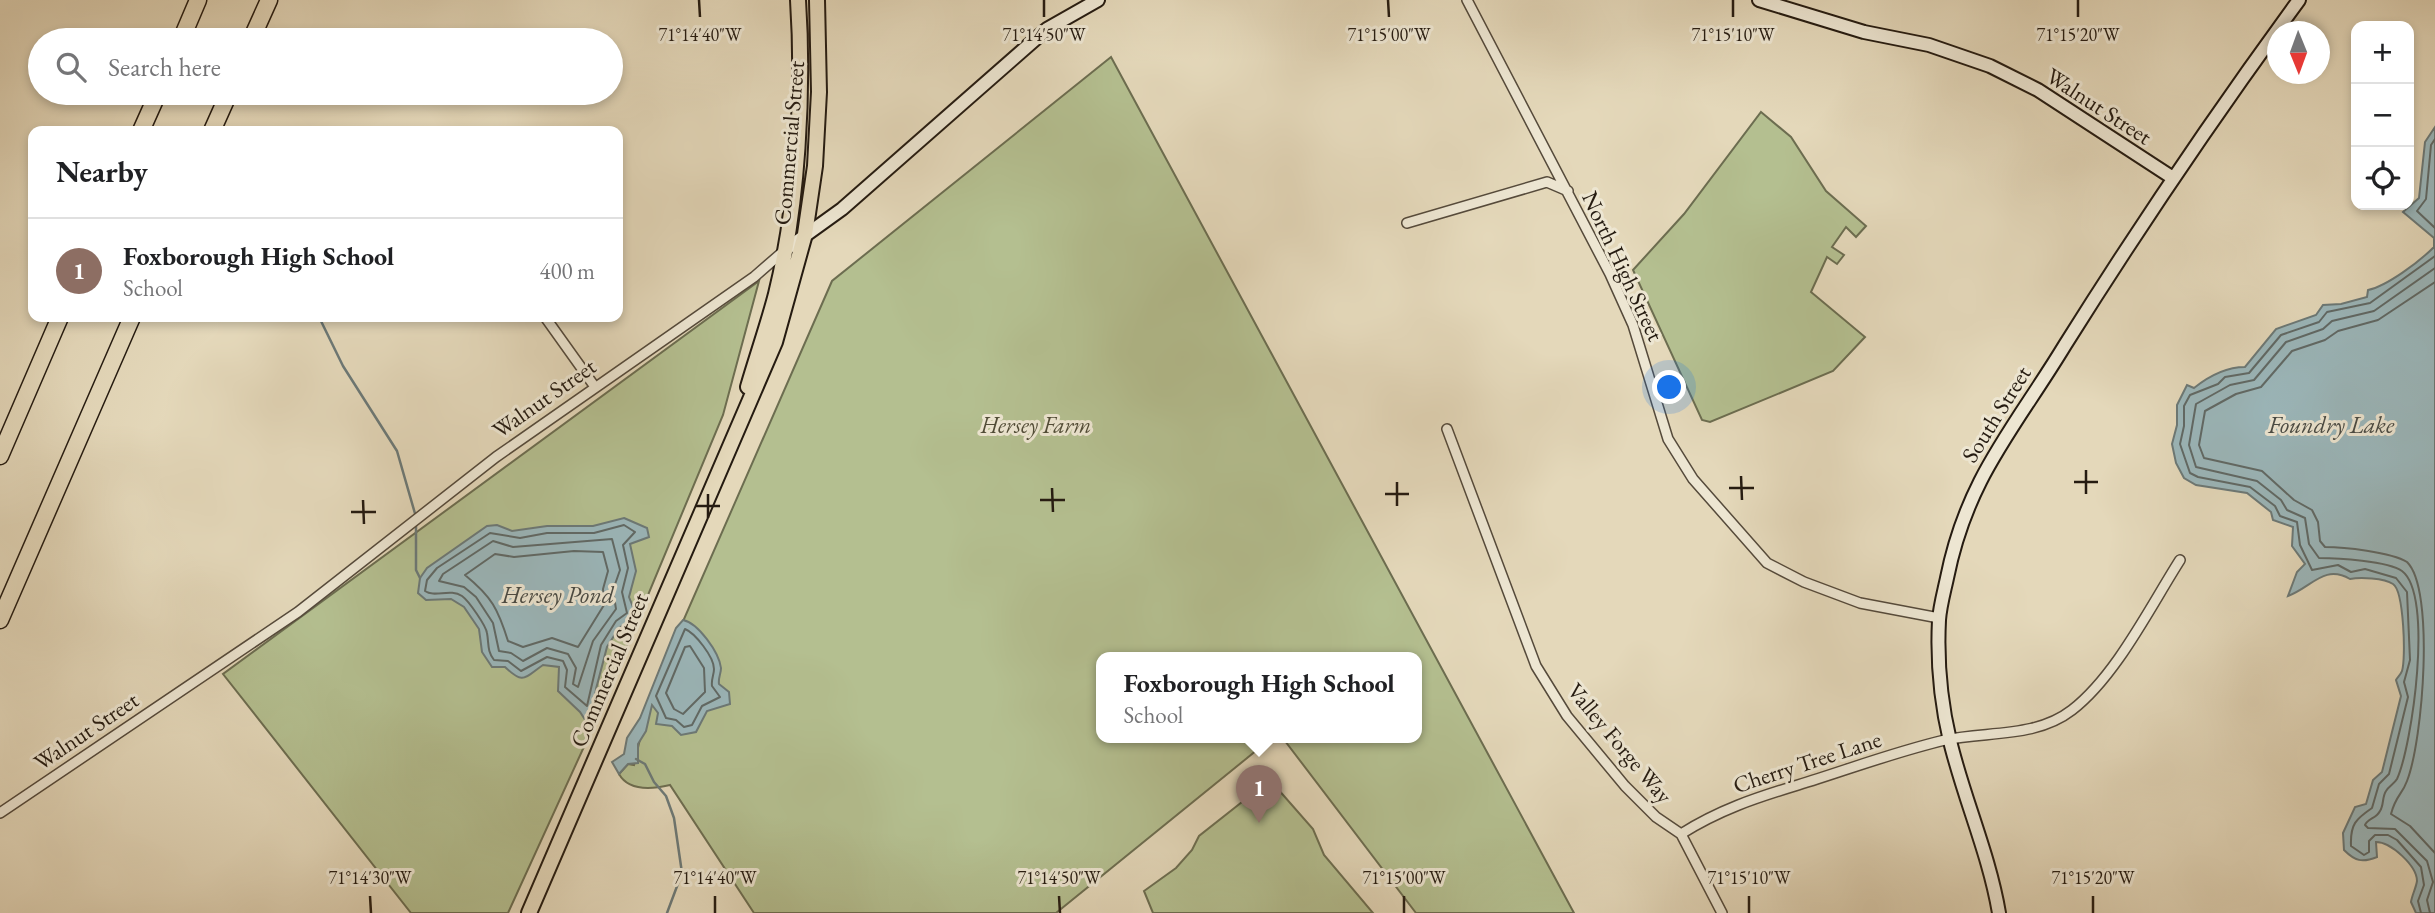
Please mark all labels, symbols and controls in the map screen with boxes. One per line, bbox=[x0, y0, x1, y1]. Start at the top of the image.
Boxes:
north arrow bbox=[2267, 21, 2330, 84]
map controls bbox=[2351, 21, 2414, 210]
button: + bbox=[2351, 21, 2414, 84]
text: 71°14'40"W bbox=[658, 23, 742, 46]
text: 71°14'50"W bbox=[1002, 23, 1086, 46]
text: 71°15'00"W bbox=[1347, 23, 1431, 46]
text: 71°15'10"W bbox=[1691, 23, 1775, 46]
text: 71°15'20"W bbox=[2036, 23, 2120, 46]
search box bbox=[28, 28, 623, 105]
icon: search bbox=[52, 48, 90, 86]
text: Search here bbox=[108, 50, 221, 84]
street label: Commercial Street bbox=[767, 59, 811, 226]
street label: Walnut Street bbox=[2040, 61, 2158, 152]
button: − bbox=[2351, 84, 2414, 147]
button: locate bbox=[2351, 147, 2414, 210]
text: Nearby bbox=[56, 152, 148, 191]
street label: North High Street bbox=[1575, 186, 1671, 347]
text: Foxborough High School bbox=[123, 239, 394, 273]
text: 1 bbox=[73, 256, 85, 286]
text: 400 m bbox=[539, 256, 595, 286]
text: School bbox=[123, 273, 183, 303]
street label: Walnut Street bbox=[486, 351, 602, 445]
street label: South Street bbox=[1955, 359, 2038, 468]
your location bbox=[1652, 370, 1686, 404]
water label: Foundry Lake bbox=[2267, 409, 2395, 440]
park label: Hersey Farm bbox=[980, 410, 1091, 440]
water label: Hersey Pond bbox=[501, 579, 615, 610]
street label: Commercial Street bbox=[563, 587, 655, 752]
popup bbox=[1096, 652, 1422, 743]
text: Foxborough High School bbox=[1123, 666, 1395, 700]
street label: Valley Forge Way bbox=[1561, 676, 1680, 810]
street label: Walnut Street bbox=[28, 685, 145, 777]
text: School bbox=[1123, 700, 1183, 730]
street label: Cherry Tree Lane bbox=[1729, 724, 1885, 800]
pin: 1 bbox=[1236, 765, 1282, 823]
text: 71°14'30"W bbox=[328, 866, 412, 889]
text: 71°14'40"W bbox=[673, 866, 757, 889]
text: 71°14'50"W bbox=[1017, 866, 1101, 889]
text: 71°15'00"W bbox=[1362, 866, 1446, 889]
text: 71°15'10"W bbox=[1707, 866, 1791, 889]
text: 71°15'20"W bbox=[2051, 866, 2135, 889]

